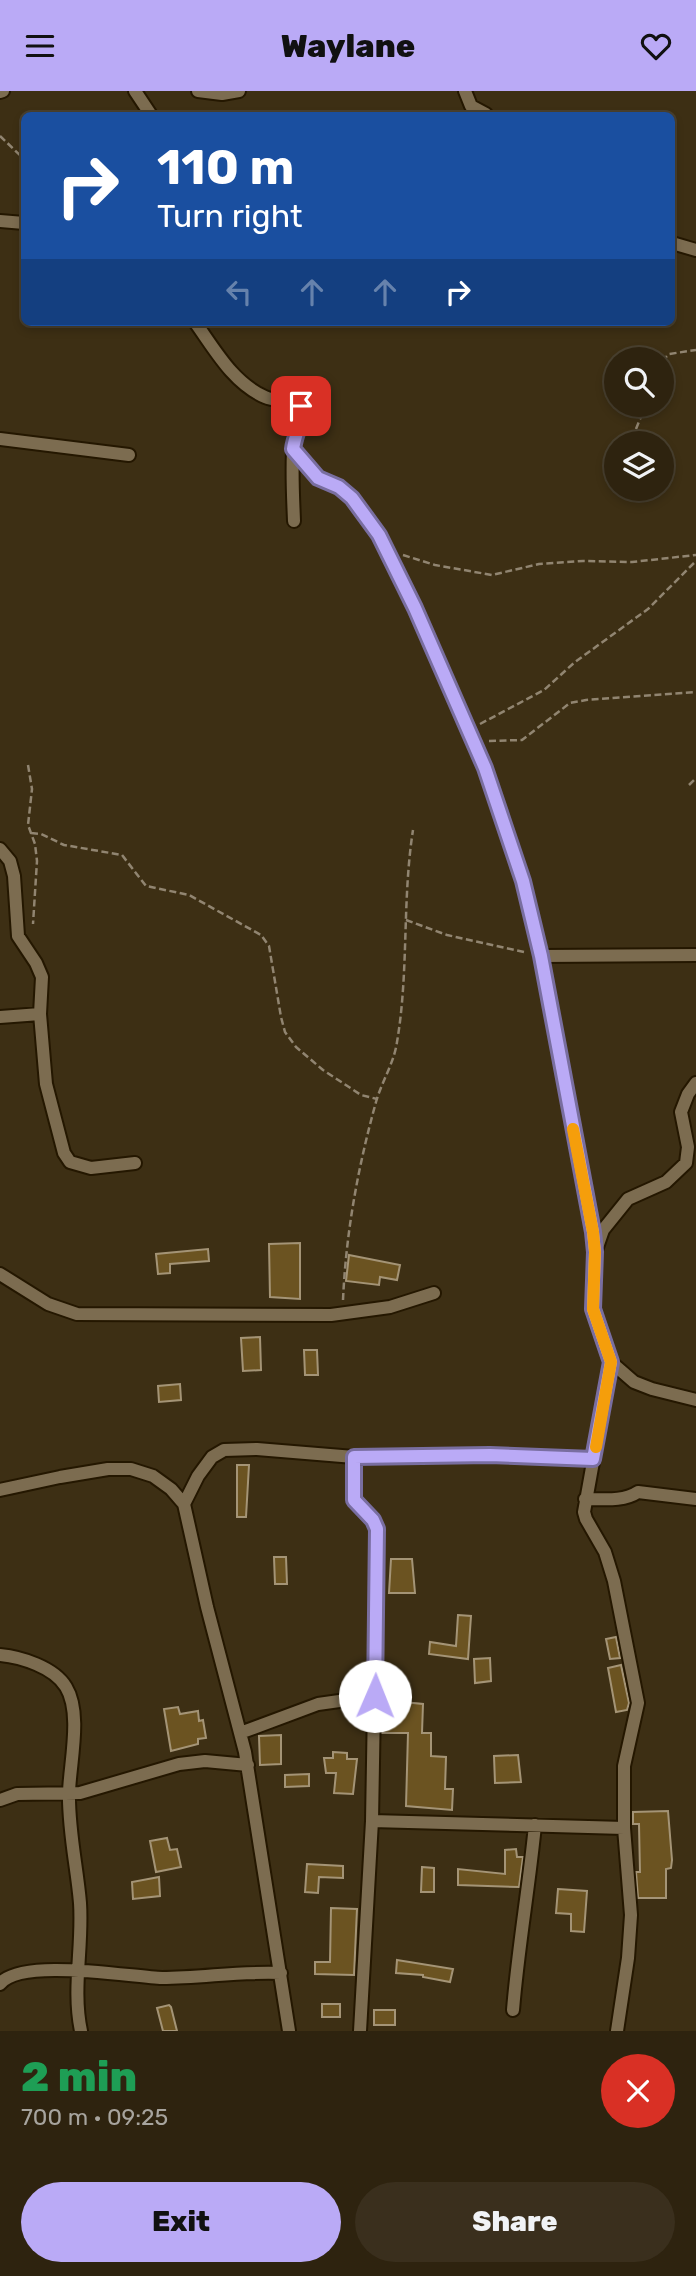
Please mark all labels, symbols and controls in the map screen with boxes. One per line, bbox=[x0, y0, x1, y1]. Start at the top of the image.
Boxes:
icon: menu bbox=[21, 27, 59, 65]
text: Waylane bbox=[281, 27, 415, 65]
icon: heart bbox=[637, 27, 675, 65]
text: 110 m bbox=[157, 138, 294, 196]
icon: right bbox=[42, 140, 133, 231]
text: Turn right bbox=[157, 197, 302, 235]
icon: left bbox=[220, 273, 258, 311]
icon: ahead bbox=[293, 273, 331, 311]
icon: ahead bbox=[366, 273, 404, 311]
icon: right bbox=[439, 273, 477, 311]
map controls bbox=[604, 347, 674, 501]
button: search bbox=[604, 347, 674, 417]
pin bbox=[271, 376, 331, 436]
icon: arrive bbox=[282, 387, 320, 425]
button: layers bbox=[604, 431, 674, 501]
position arrow bbox=[338, 1659, 412, 1733]
text: 2 min bbox=[21, 2052, 137, 2102]
button: close bbox=[601, 2054, 675, 2128]
text: 700 m · 09:25 bbox=[21, 2103, 168, 2131]
button: Exit bbox=[21, 2182, 341, 2262]
button: Share bbox=[355, 2182, 675, 2262]

